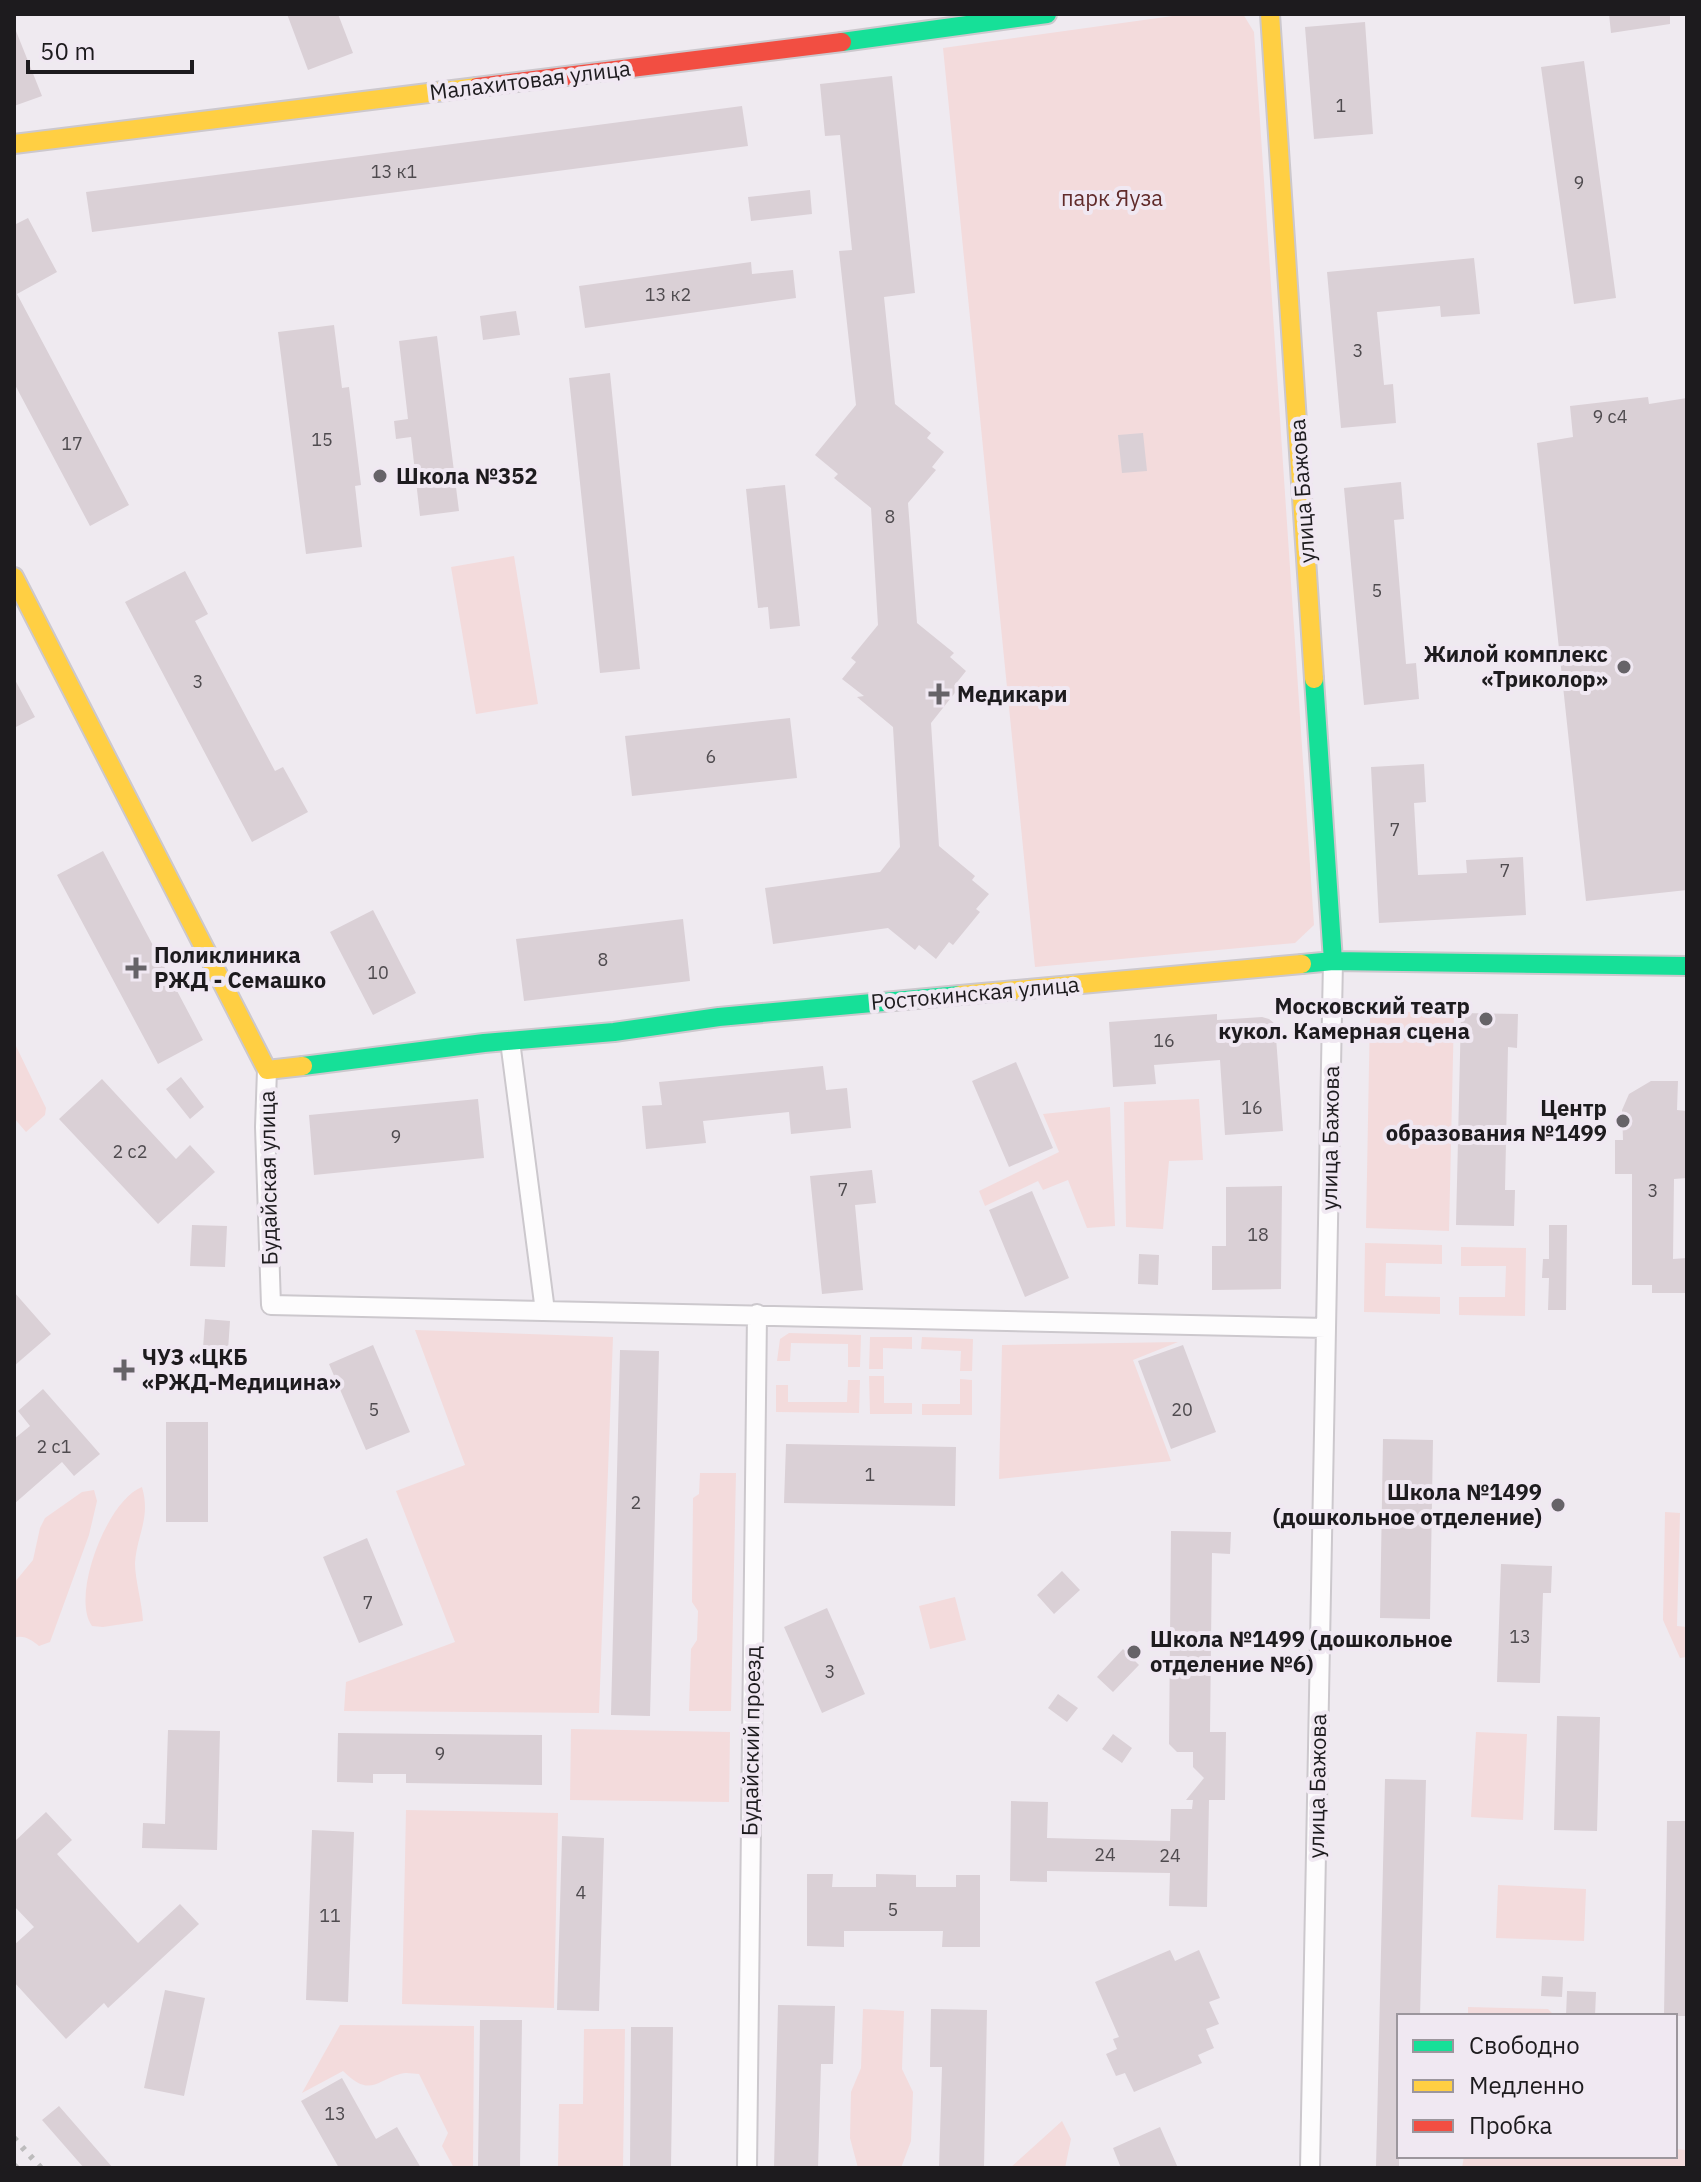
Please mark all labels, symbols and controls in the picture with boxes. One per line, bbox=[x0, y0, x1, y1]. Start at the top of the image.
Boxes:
scale bar bbox=[28, 24, 192, 74]
text: 50 m bbox=[40, 35, 95, 67]
street label: Малахитовая улица bbox=[428, 53, 632, 106]
house number: 1 bbox=[1336, 94, 1346, 117]
house number: 13 к1 bbox=[371, 160, 417, 183]
house number: 9 bbox=[1574, 171, 1584, 194]
park label: парк Яуза bbox=[1061, 183, 1163, 212]
house number: 13 к2 bbox=[645, 283, 691, 306]
house number: 3 bbox=[1353, 339, 1363, 362]
house number: 9 с4 bbox=[1593, 405, 1628, 428]
street label: улица Бажова bbox=[1282, 418, 1321, 564]
house number: 15 bbox=[311, 428, 333, 451]
house number: 17 bbox=[61, 432, 83, 455]
place label: Школа №352 bbox=[396, 461, 538, 490]
marker: Школа №352 bbox=[371, 467, 389, 485]
house number: 8 bbox=[885, 505, 895, 528]
house number: 5 bbox=[1372, 579, 1382, 602]
place label: Жилой комплекс «Триколор» bbox=[1424, 639, 1608, 693]
marker: Жилой комплекс «Триколор» bbox=[1615, 658, 1633, 676]
house number: 3 bbox=[193, 670, 203, 693]
place label: Медикари bbox=[957, 679, 1067, 708]
marker: Медикари bbox=[928, 683, 950, 705]
house number: 6 bbox=[706, 745, 716, 768]
house number: 7 bbox=[1390, 818, 1400, 841]
house number: 7 bbox=[1500, 859, 1510, 882]
place label: Поликлиника РЖД - Семашко bbox=[154, 940, 326, 994]
house number: 8 bbox=[598, 948, 608, 971]
marker: Поликлиника РЖД - Семашко bbox=[125, 957, 147, 979]
house number: 10 bbox=[367, 961, 389, 984]
street label: Ростокинская улица bbox=[869, 969, 1081, 1016]
place label: Московский театр кукол. Камерная сцена bbox=[1218, 991, 1470, 1045]
marker: Московский театр кукол. Камерная сцена bbox=[1477, 1010, 1495, 1028]
house number: 16 bbox=[1153, 1029, 1175, 1052]
street label: улица Бажова bbox=[1314, 1065, 1345, 1211]
street label: Будайская улица bbox=[251, 1090, 284, 1266]
place label: Центр образования №1499 bbox=[1386, 1093, 1607, 1147]
house number: 16 bbox=[1241, 1096, 1263, 1119]
marker: Центр образования №1499 bbox=[1614, 1112, 1632, 1130]
house number: 9 bbox=[391, 1125, 401, 1148]
house number: 2 с2 bbox=[113, 1140, 147, 1163]
house number: 7 bbox=[838, 1178, 848, 1201]
house number: 3 bbox=[1648, 1179, 1658, 1202]
house number: 18 bbox=[1247, 1223, 1269, 1246]
place label: ЧУЗ «ЦКБ «РЖД-Медицина» bbox=[142, 1342, 341, 1396]
marker: ЧУЗ «ЦКБ «РЖД-Медицина» bbox=[113, 1359, 135, 1381]
house number: 5 bbox=[369, 1398, 379, 1421]
house number: 20 bbox=[1171, 1398, 1193, 1421]
house number: 2 с1 bbox=[37, 1435, 71, 1458]
house number: 1 bbox=[865, 1463, 875, 1486]
place label: Школа №1499 (дошкольное отделение) bbox=[1273, 1477, 1542, 1531]
house number: 2 bbox=[631, 1491, 641, 1514]
marker: Школа №1499 (дошкольное отделение) bbox=[1549, 1496, 1567, 1514]
house number: 7 bbox=[363, 1591, 373, 1614]
place label: Школа №1499 (дошкольное отделение №6) bbox=[1150, 1624, 1453, 1678]
house number: 13 bbox=[1509, 1625, 1531, 1648]
marker: Школа №1499 (дошкольное отделение №6) bbox=[1125, 1643, 1143, 1661]
street label: Будайский проезд bbox=[734, 1646, 767, 1836]
house number: 3 bbox=[825, 1660, 835, 1683]
street label: улица Бажова bbox=[1301, 1713, 1332, 1859]
house number: 9 bbox=[435, 1742, 445, 1765]
house number: 24 bbox=[1094, 1843, 1116, 1866]
house number: 24 bbox=[1159, 1844, 1181, 1867]
house number: 4 bbox=[576, 1881, 587, 1904]
house number: 5 bbox=[888, 1898, 898, 1921]
house number: 11 bbox=[319, 1904, 341, 1927]
legend bbox=[1397, 2014, 1677, 2158]
text: Свободно bbox=[1469, 2029, 1580, 2061]
text: Медленно bbox=[1469, 2069, 1585, 2101]
house number: 13 bbox=[324, 2102, 346, 2125]
text: Пробка bbox=[1469, 2109, 1553, 2141]

